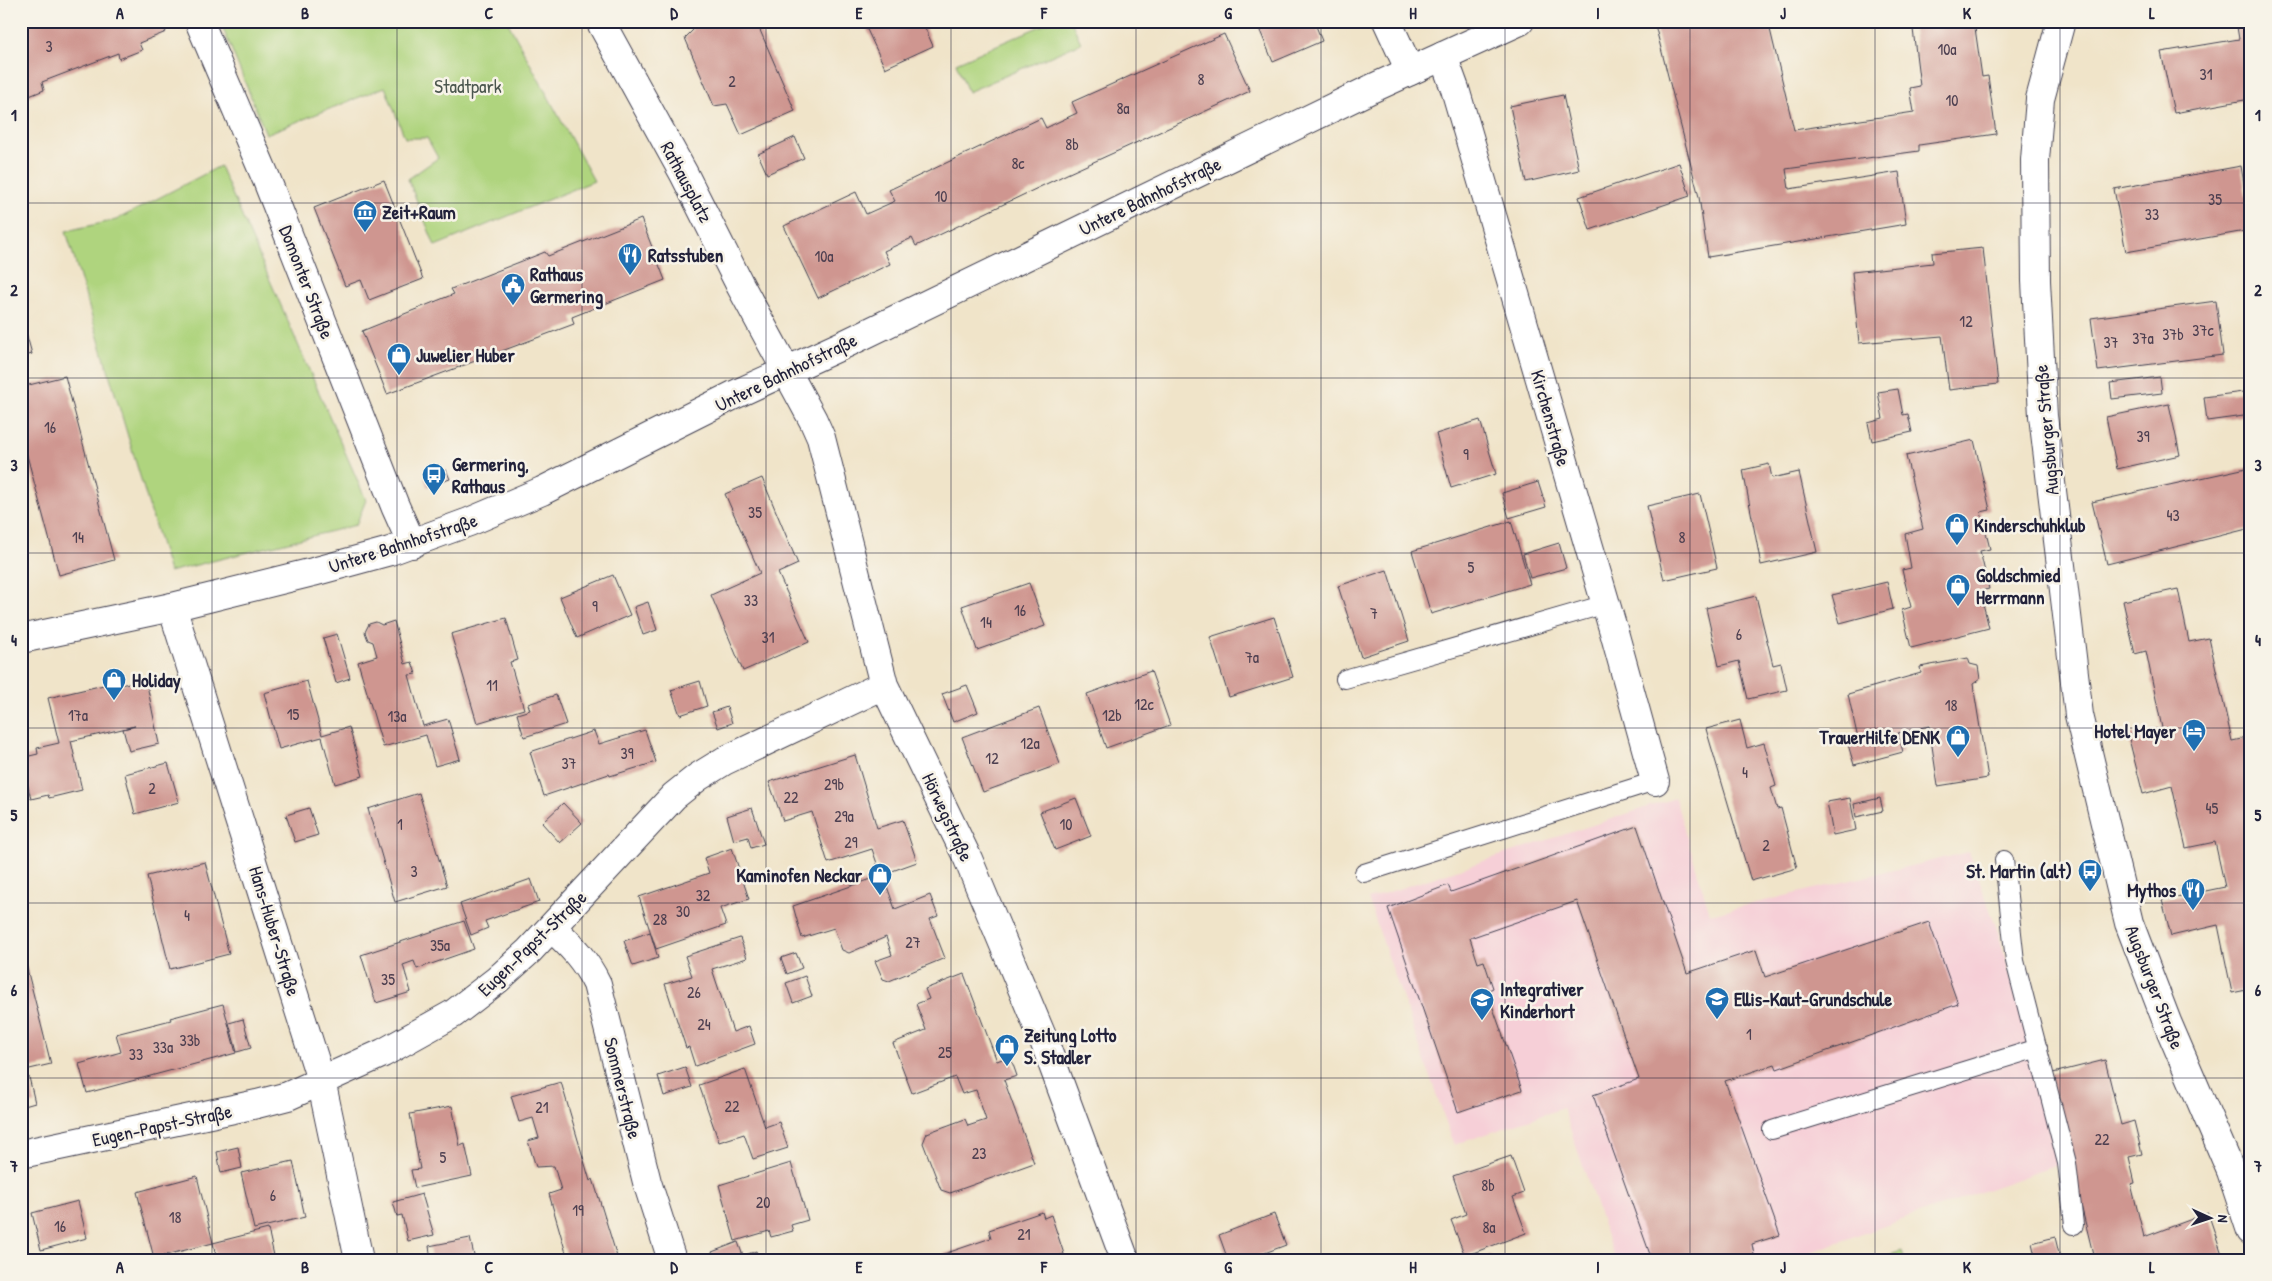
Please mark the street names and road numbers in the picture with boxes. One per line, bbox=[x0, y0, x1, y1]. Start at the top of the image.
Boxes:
street label: Rathausplatz bbox=[655, 137, 719, 227]
street label: Untere Bahnhofstraße bbox=[1075, 150, 1226, 242]
street label: Domonter Straße bbox=[273, 222, 341, 343]
street label: Untere Bahnhofstraße bbox=[711, 326, 862, 418]
street label: Augsburger Straße bbox=[2027, 363, 2065, 496]
street label: Kirchenstraße bbox=[1525, 367, 1577, 470]
street label: Untere Bahnhofstraße bbox=[325, 507, 481, 579]
street label: Hörwegstraße bbox=[916, 768, 980, 866]
street label: Hans-Huber-Straße bbox=[243, 863, 307, 999]
street label: Eugen-Papst-Straße bbox=[472, 884, 592, 1002]
street label: Augsburger Straße bbox=[2119, 921, 2191, 1053]
street label: Sommerstraße bbox=[598, 1035, 648, 1142]
street label: Eugen-Papst-Straße bbox=[90, 1097, 235, 1152]

